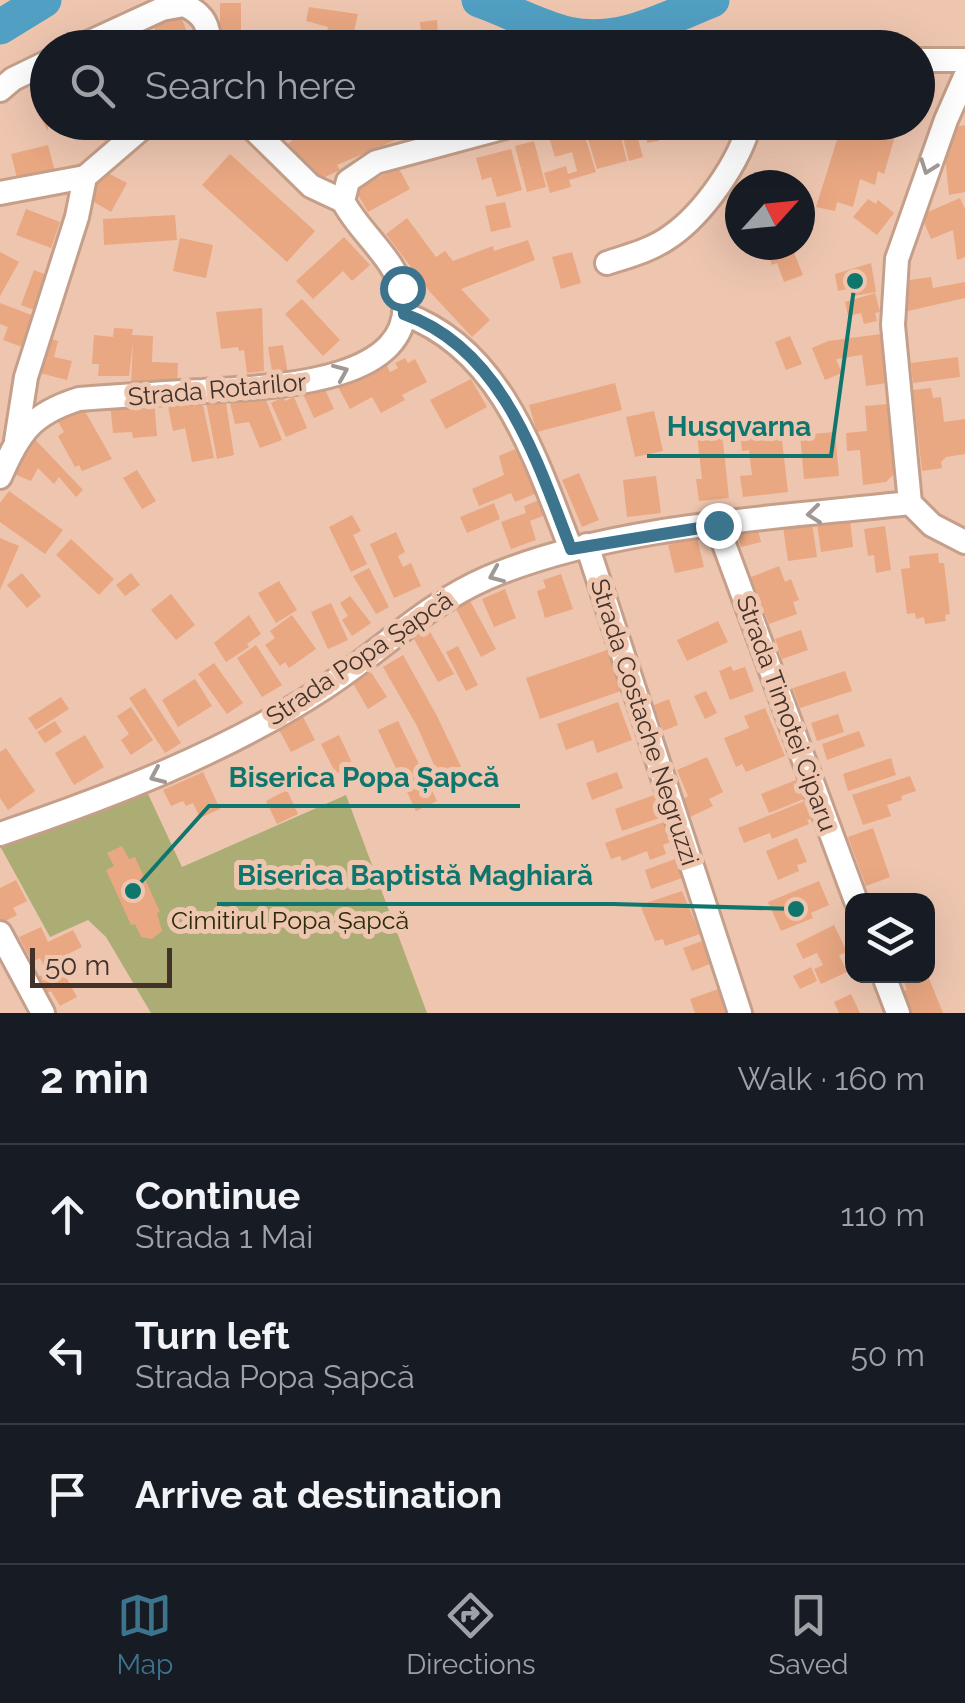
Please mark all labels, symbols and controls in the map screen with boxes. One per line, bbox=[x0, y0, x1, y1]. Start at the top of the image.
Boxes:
search box bbox=[30, 30, 935, 140]
icon: search bbox=[65, 58, 120, 113]
text: Search here bbox=[145, 63, 356, 108]
one-way arrow bbox=[920, 158, 940, 175]
north arrow bbox=[725, 170, 815, 260]
route start bbox=[380, 266, 426, 312]
one-way arrow bbox=[331, 364, 349, 384]
street label: Strada Rotarilor bbox=[127, 366, 307, 412]
callout: Husqvarna bbox=[647, 398, 831, 456]
text: Husqvarna bbox=[667, 410, 811, 443]
route end bbox=[696, 503, 742, 549]
one-way arrow bbox=[805, 503, 821, 524]
one-way arrow bbox=[488, 563, 505, 583]
street label: Strada Costache Negruzzi bbox=[584, 575, 706, 869]
street label: Strada Popa Șapcă bbox=[260, 584, 458, 732]
street label: Strada Timotei Ciparu bbox=[730, 591, 844, 835]
callout: Biserica Popa Șapcă bbox=[209, 748, 520, 806]
text: Biserica Popa Șapcă bbox=[229, 761, 499, 794]
one-way arrow bbox=[149, 763, 167, 783]
callout: Biserica Baptistă Maghiară bbox=[217, 846, 613, 904]
text: Biserica Baptistă Maghiară bbox=[237, 859, 593, 892]
map controls bbox=[845, 893, 935, 983]
button: layers bbox=[845, 893, 935, 983]
park label: Cimitirul Popa Șapcă bbox=[171, 905, 409, 935]
scale bar bbox=[30, 943, 172, 988]
text: 50 m bbox=[45, 949, 110, 982]
text: 2 min bbox=[40, 1054, 149, 1103]
text: Walk · 160 m bbox=[738, 1060, 925, 1097]
text: Continue bbox=[135, 1173, 300, 1218]
icon: ahead bbox=[40, 1187, 95, 1242]
text: 110 m bbox=[840, 1196, 925, 1233]
text: Strada 1 Mai bbox=[135, 1218, 313, 1255]
text: Turn left bbox=[135, 1313, 290, 1358]
icon: left bbox=[40, 1327, 95, 1382]
text: 50 m bbox=[850, 1336, 925, 1373]
text: Strada Popa Șapcă bbox=[135, 1358, 415, 1395]
icon: arrive bbox=[40, 1467, 95, 1522]
text: Arrive at destination bbox=[135, 1472, 502, 1517]
tab: Map bbox=[116, 1588, 173, 1681]
tab: Directions bbox=[406, 1588, 536, 1681]
tab: Saved bbox=[768, 1588, 849, 1681]

